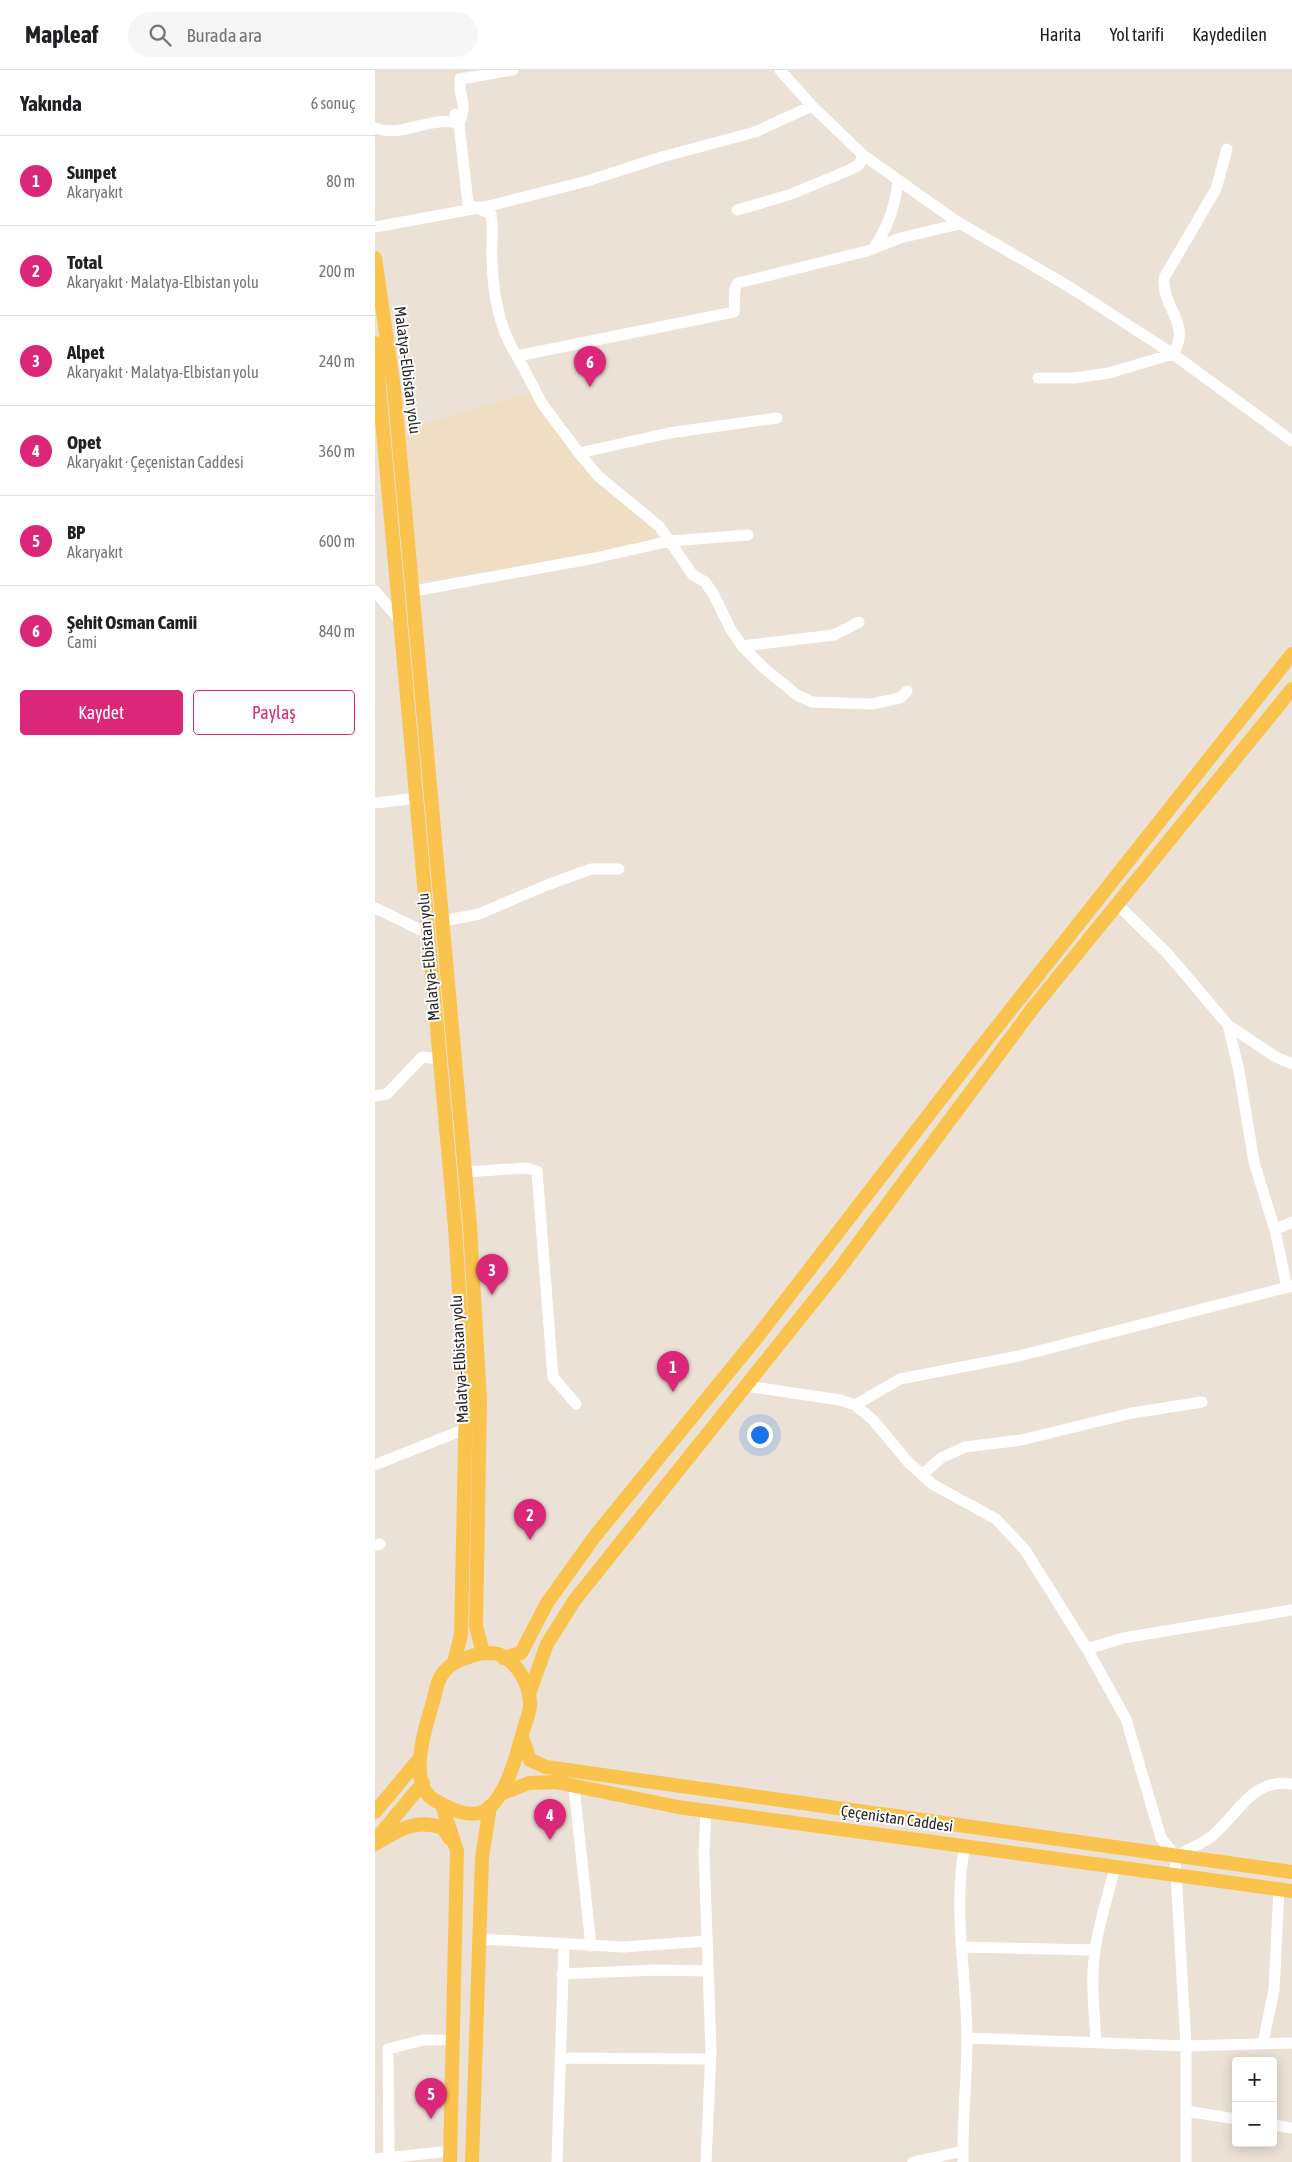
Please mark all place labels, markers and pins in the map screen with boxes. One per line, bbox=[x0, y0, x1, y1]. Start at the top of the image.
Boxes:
pin: 6 bbox=[574, 346, 606, 387]
pin: 3 bbox=[476, 1254, 508, 1295]
pin: 1 bbox=[657, 1351, 689, 1392]
pin: 2 bbox=[514, 1499, 546, 1540]
pin: 4 bbox=[534, 1799, 566, 1840]
pin: 5 bbox=[415, 2078, 447, 2119]

